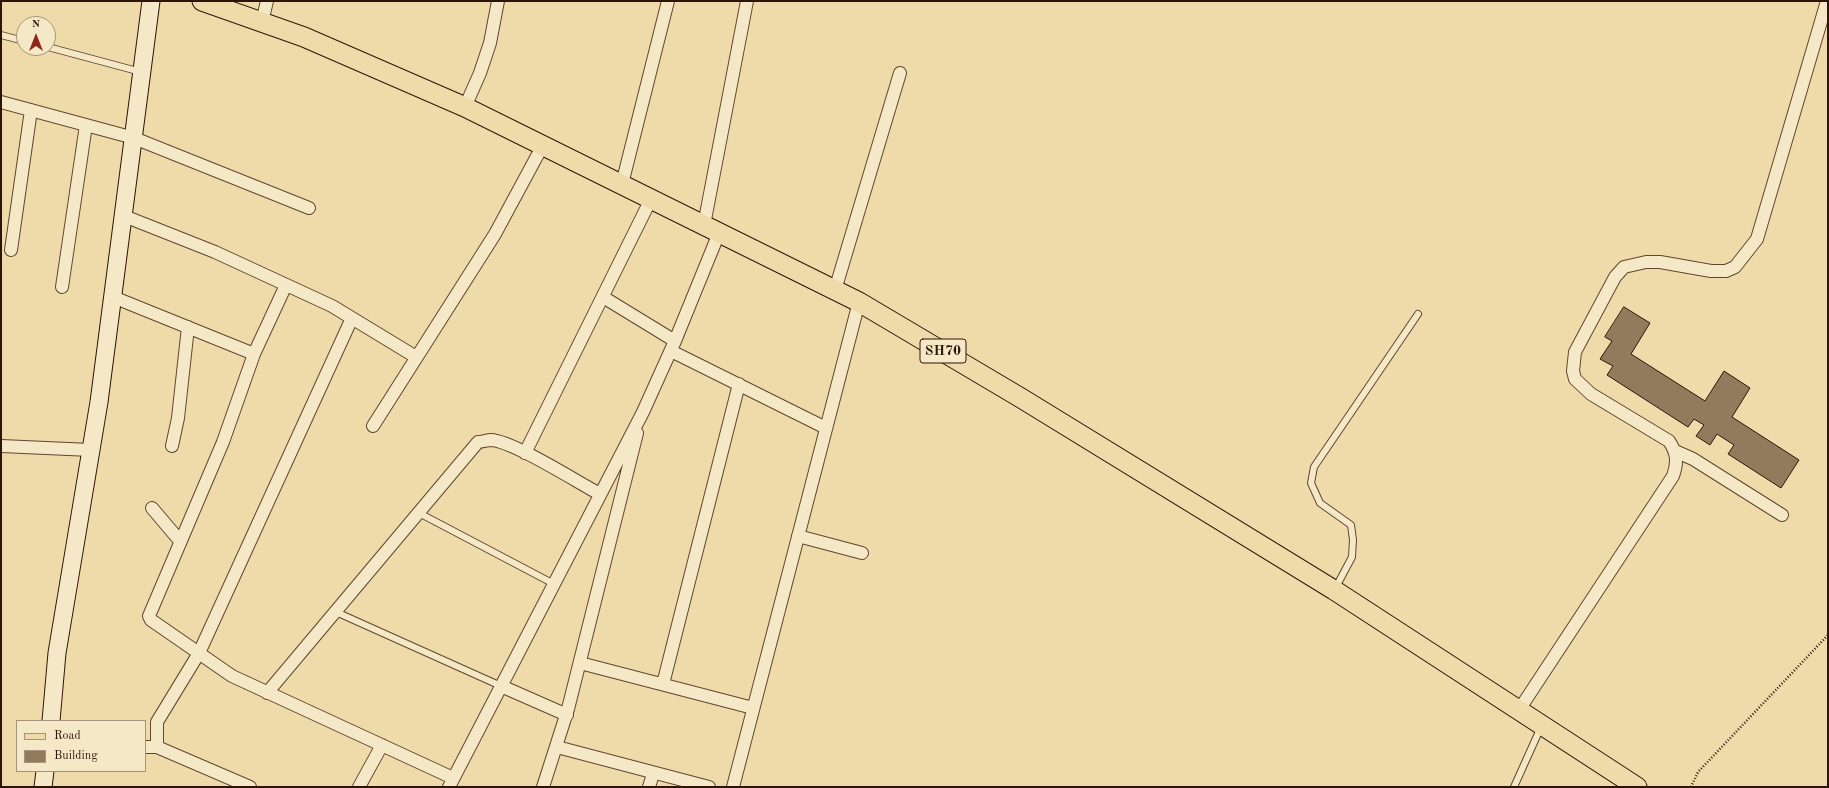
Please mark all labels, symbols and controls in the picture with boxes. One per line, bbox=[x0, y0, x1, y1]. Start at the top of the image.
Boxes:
north arrow bbox=[16, 16, 56, 56]
text: N bbox=[32, 19, 40, 30]
road number: SH70 bbox=[920, 339, 966, 363]
legend bbox=[16, 720, 146, 772]
text: Road bbox=[54, 730, 81, 742]
text: Building bbox=[54, 750, 98, 762]

